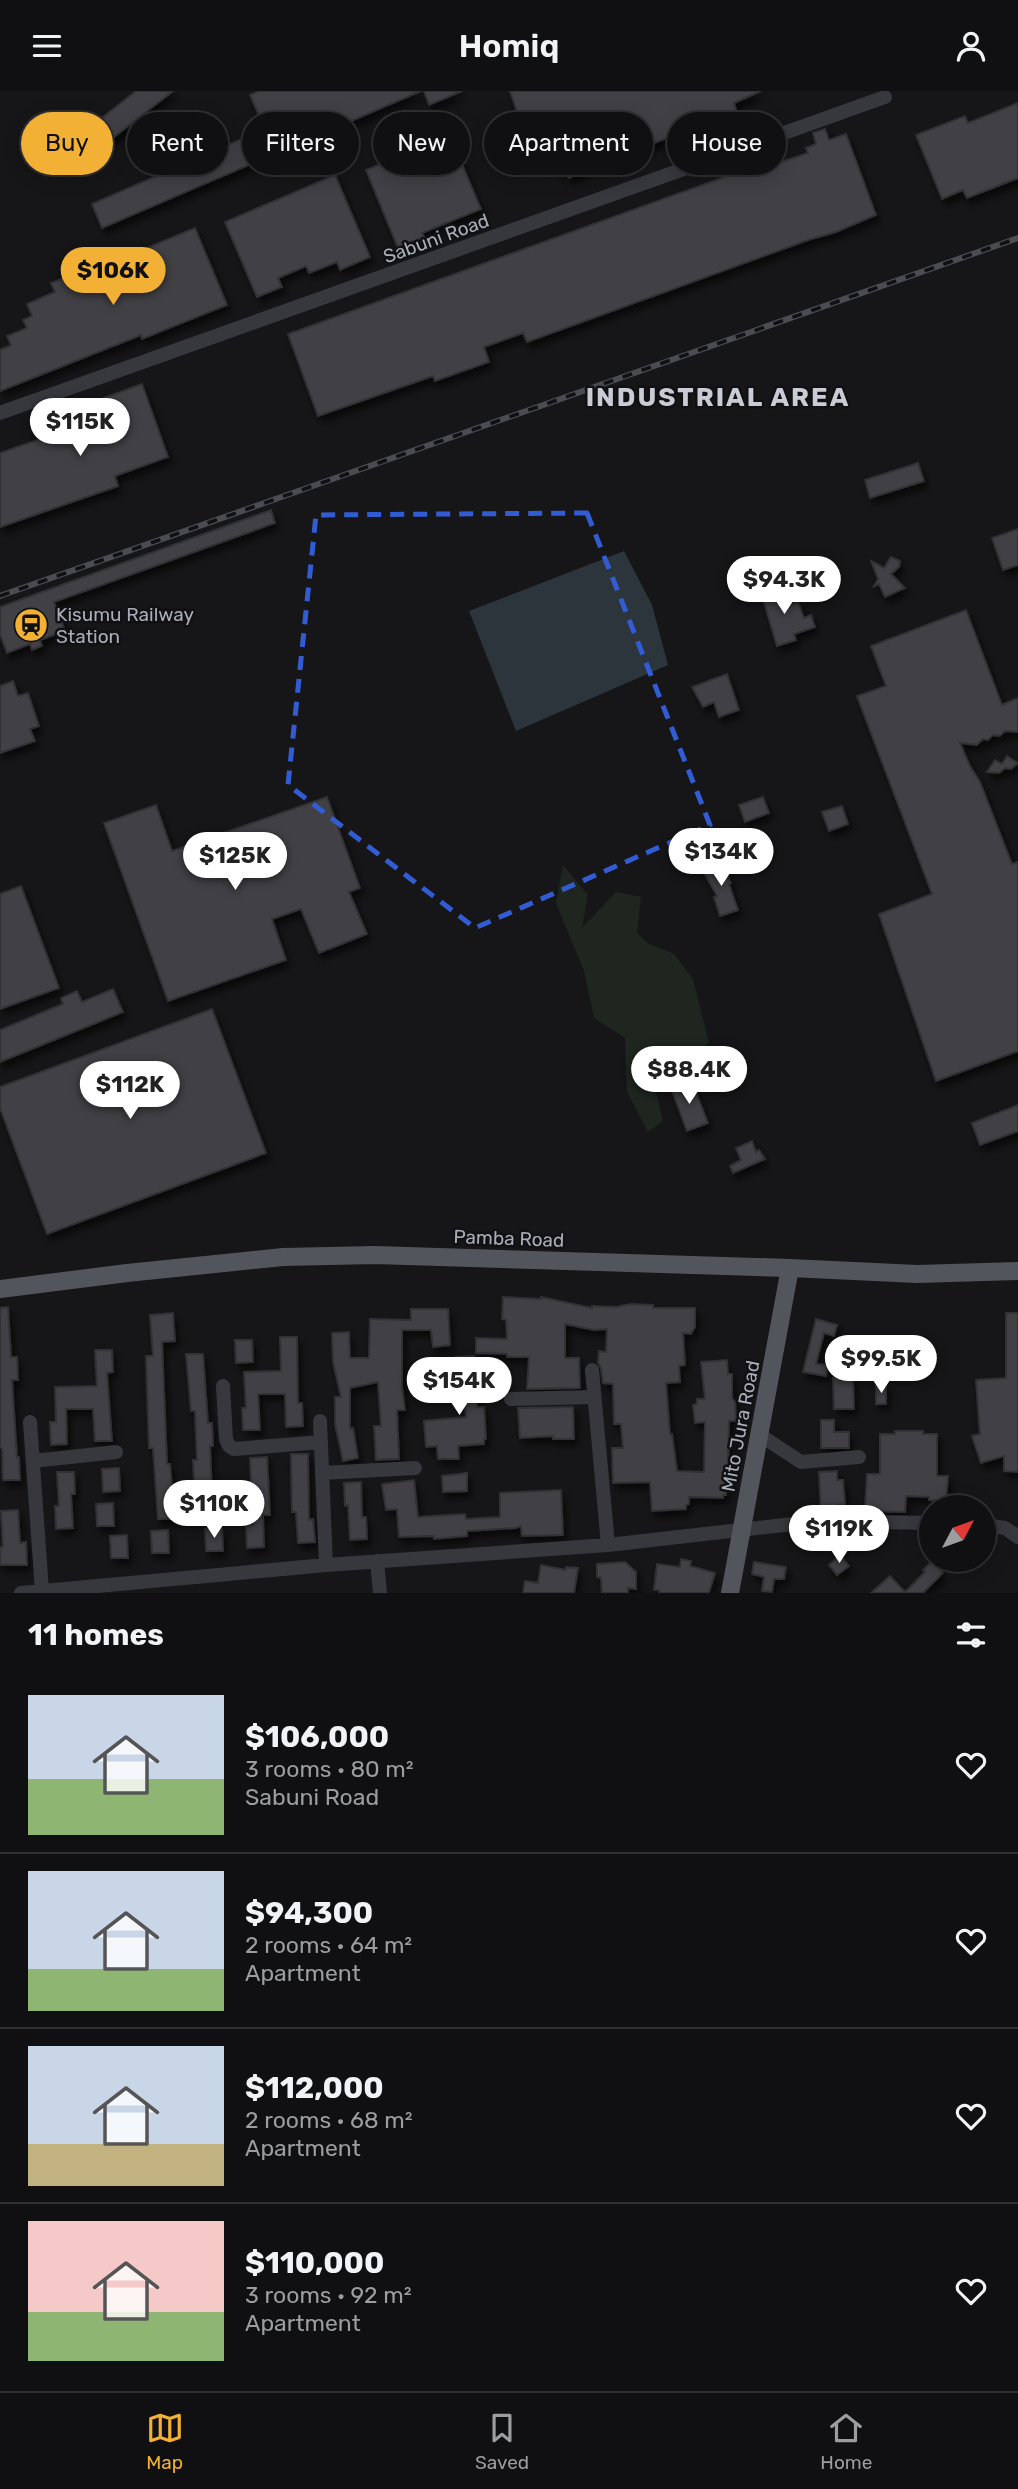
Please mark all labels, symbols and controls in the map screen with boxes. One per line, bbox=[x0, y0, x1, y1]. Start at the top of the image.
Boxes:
icon: menu bbox=[28, 27, 66, 65]
text: Homiq bbox=[459, 27, 559, 65]
icon: person bbox=[952, 27, 990, 65]
chip: Buy bbox=[21, 112, 113, 175]
chip: Rent bbox=[127, 112, 228, 175]
chip: Filters bbox=[242, 112, 359, 175]
chip: New bbox=[373, 112, 470, 175]
chip: Apartment bbox=[484, 112, 653, 175]
chip: House bbox=[667, 112, 786, 175]
street label: Sabuni Road bbox=[380, 209, 492, 268]
pin: $106K bbox=[64, 247, 162, 307]
text: $106K bbox=[77, 256, 149, 284]
district label: INDUSTRIAL AREA bbox=[586, 382, 850, 413]
pin: $115K bbox=[31, 399, 129, 458]
text: $115K bbox=[46, 407, 114, 435]
pin: $94.3K bbox=[727, 557, 841, 616]
text: $94.3K bbox=[743, 565, 825, 593]
place label: Kisumu Railway Station bbox=[56, 603, 194, 648]
station icon: Kisumu Railway Station bbox=[12, 606, 50, 644]
pin: $134K bbox=[672, 829, 770, 888]
pin: $125K bbox=[186, 833, 284, 892]
text: $134K bbox=[685, 837, 757, 865]
text: $125K bbox=[199, 841, 271, 869]
pin: $88.4K bbox=[632, 1047, 746, 1106]
text: $88.4K bbox=[647, 1055, 731, 1083]
pin: $112K bbox=[81, 1061, 179, 1121]
text: $112K bbox=[96, 1070, 164, 1098]
street label: Pamba Road bbox=[453, 1225, 565, 1252]
pin: $99.5K bbox=[824, 1335, 938, 1395]
text: $99.5K bbox=[841, 1344, 921, 1372]
pin: $154K bbox=[410, 1357, 508, 1417]
street label: Mito Jura Road bbox=[716, 1358, 764, 1494]
text: $154K bbox=[423, 1366, 495, 1394]
pin: $110K bbox=[165, 1481, 263, 1540]
text: $110K bbox=[179, 1489, 249, 1517]
north arrow bbox=[919, 1495, 996, 1571]
map controls bbox=[919, 1495, 996, 1572]
pin: $119K bbox=[790, 1505, 888, 1565]
text: $119K bbox=[805, 1514, 873, 1542]
icon: filters bbox=[952, 1616, 990, 1654]
text: 11 homes bbox=[28, 1617, 164, 1653]
text: $106,000 bbox=[245, 1719, 389, 1755]
icon: home bbox=[84, 1723, 168, 1807]
icon: heart bbox=[952, 1746, 990, 1784]
text: 3 rooms · 80 m² bbox=[245, 1755, 414, 1783]
text: Sabuni Road bbox=[245, 1783, 379, 1811]
text: $94,300 bbox=[245, 1895, 373, 1931]
icon: home bbox=[84, 1899, 168, 1983]
icon: heart bbox=[952, 1922, 990, 1960]
text: 2 rooms · 64 m² bbox=[245, 1931, 412, 1959]
text: Apartment bbox=[245, 1959, 361, 1987]
text: $112,000 bbox=[245, 2070, 384, 2106]
icon: home bbox=[84, 2074, 168, 2158]
icon: heart bbox=[952, 2097, 990, 2135]
text: 2 rooms · 68 m² bbox=[245, 2106, 413, 2134]
text: Apartment bbox=[245, 2134, 361, 2162]
text: $110,000 bbox=[245, 2245, 384, 2281]
icon: home bbox=[84, 2249, 168, 2333]
icon: heart bbox=[952, 2272, 990, 2310]
text: 3 rooms · 92 m² bbox=[245, 2281, 411, 2309]
text: Apartment bbox=[245, 2309, 361, 2337]
tab: Map bbox=[146, 2409, 184, 2474]
tab: Saved bbox=[475, 2409, 529, 2474]
tab: Home bbox=[820, 2409, 872, 2474]

